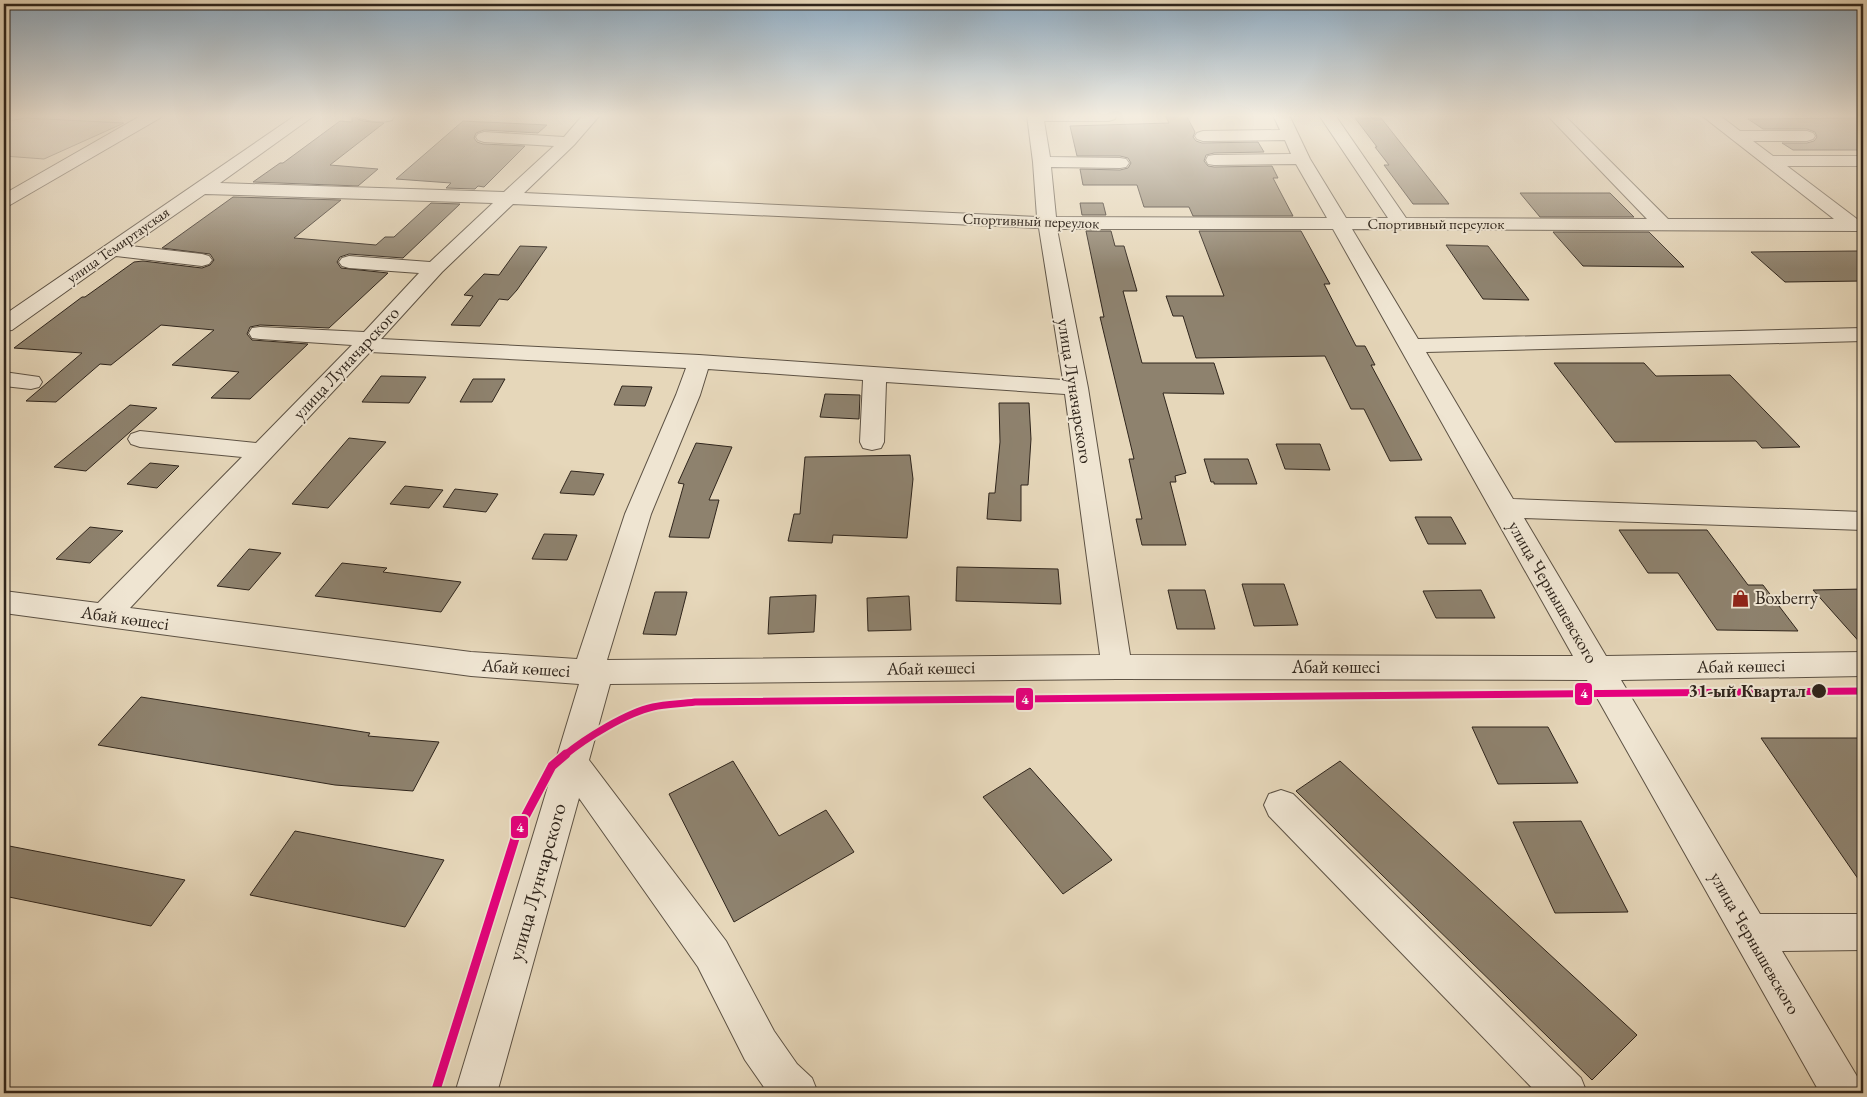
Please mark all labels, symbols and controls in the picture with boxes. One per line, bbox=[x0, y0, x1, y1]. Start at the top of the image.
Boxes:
street label: улица Темиртауская bbox=[63, 202, 173, 287]
street label: Спортивный переулок bbox=[962, 209, 1100, 232]
street label: Спортивный переулок bbox=[1368, 214, 1504, 233]
street label: улица Луначарского bbox=[287, 301, 404, 424]
street label: улица Луначарского bbox=[1053, 317, 1098, 465]
street label: улица Чернышевского bbox=[1503, 516, 1604, 667]
place label: Boxberry bbox=[1755, 586, 1818, 609]
shop icon: Boxberry bbox=[1731, 588, 1751, 608]
street label: Абай көшесі bbox=[79, 600, 171, 635]
street label: Абай көшесі bbox=[480, 653, 572, 682]
street label: Абай көшесі bbox=[1695, 653, 1786, 678]
street label: Абай көшесі bbox=[885, 655, 976, 680]
street label: Абай көшесі bbox=[1291, 655, 1381, 678]
place label: 31-ый Квартал bbox=[1688, 679, 1806, 702]
line badge: 4 bbox=[1574, 682, 1593, 706]
marker: 31-ый Квартал bbox=[1810, 682, 1828, 700]
text: 4 bbox=[1580, 684, 1588, 702]
line badge: 4 bbox=[1015, 687, 1034, 711]
text: 4 bbox=[1021, 690, 1029, 708]
street label: улица Лунчарского bbox=[501, 800, 572, 964]
line badge: 4 bbox=[510, 815, 529, 839]
text: 4 bbox=[516, 818, 524, 836]
street label: улица Чернышевского bbox=[1705, 867, 1806, 1018]

